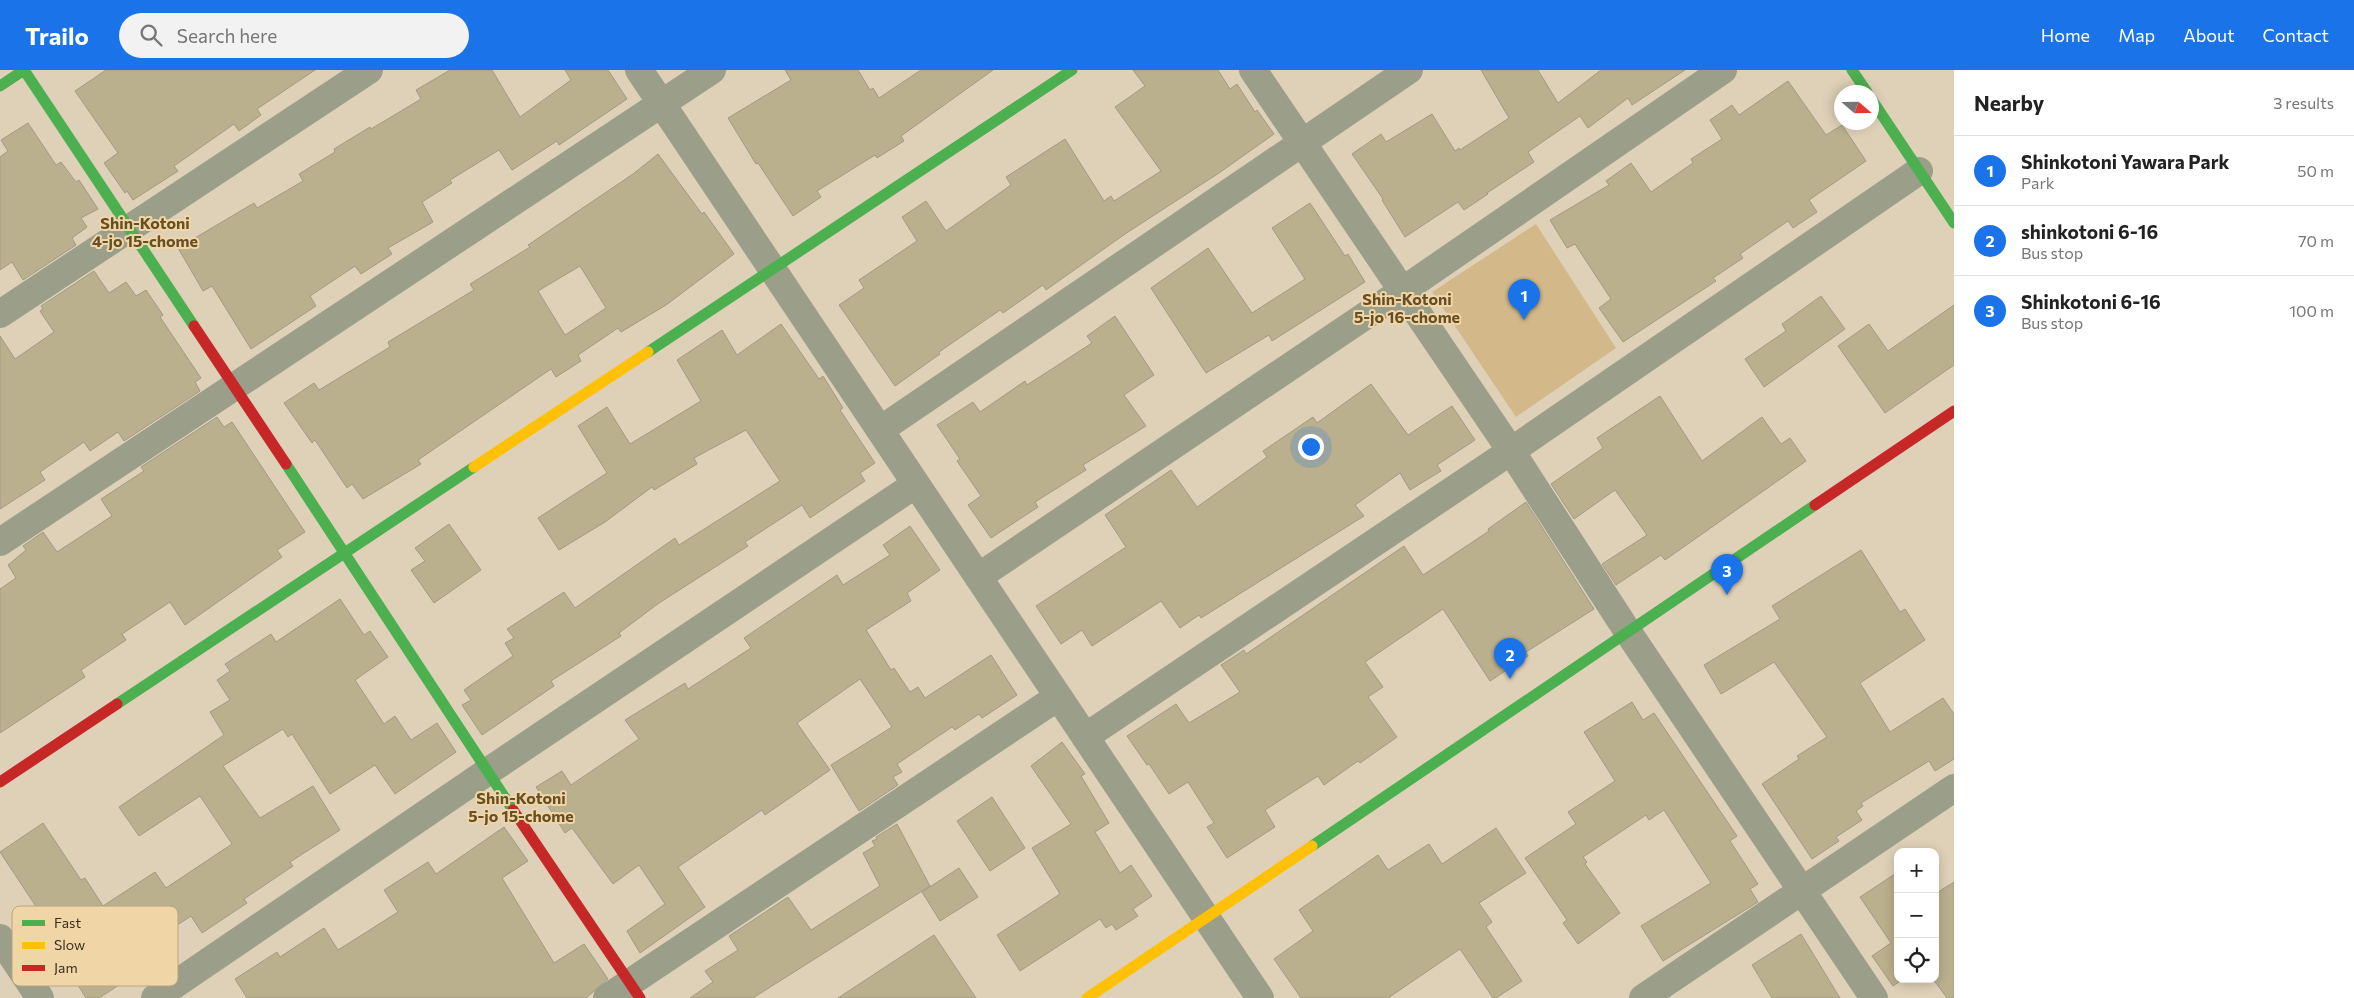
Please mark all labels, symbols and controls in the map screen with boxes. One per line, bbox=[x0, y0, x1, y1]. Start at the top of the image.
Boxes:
search box bbox=[119, 13, 469, 58]
text: Trailo bbox=[25, 21, 89, 50]
icon: search bbox=[137, 21, 165, 49]
text: Search here bbox=[177, 24, 277, 47]
text: Home bbox=[2041, 24, 2090, 46]
text: Map bbox=[2118, 24, 2155, 46]
text: About bbox=[2183, 24, 2235, 46]
text: Contact bbox=[2263, 24, 2329, 46]
north arrow bbox=[1834, 85, 1879, 130]
text: Nearby bbox=[1974, 90, 2044, 115]
text: 3 results bbox=[2273, 93, 2334, 112]
text: Shinkotoni Yawara Park bbox=[2021, 150, 2229, 173]
text: 1 bbox=[1986, 161, 1994, 180]
text: 50 m bbox=[2297, 161, 2334, 180]
text: Park bbox=[2021, 173, 2054, 192]
district label: Shin-Kotoni 4-jo 15-chome bbox=[92, 213, 198, 250]
text: shinkotoni 6-16 bbox=[2021, 220, 2158, 243]
text: 2 bbox=[1985, 231, 1995, 250]
text: 70 m bbox=[2298, 231, 2334, 250]
text: Bus stop bbox=[2021, 243, 2083, 262]
pin: 1 bbox=[1508, 279, 1540, 320]
district label: Shin-Kotoni 5-jo 16-chome bbox=[1354, 289, 1460, 326]
text: Shinkotoni 6-16 bbox=[2021, 290, 2161, 313]
text: 3 bbox=[1985, 301, 1995, 320]
text: 100 m bbox=[2289, 301, 2334, 320]
text: Bus stop bbox=[2021, 313, 2083, 332]
your location bbox=[1298, 434, 1324, 460]
pin: 3 bbox=[1711, 554, 1743, 595]
pin: 2 bbox=[1494, 638, 1526, 679]
district label: Shin-Kotoni 5-jo 15-chome bbox=[468, 788, 574, 825]
map controls bbox=[1894, 848, 1939, 983]
button: + bbox=[1894, 848, 1939, 893]
button: − bbox=[1894, 893, 1939, 938]
legend bbox=[12, 906, 178, 986]
text: Fast bbox=[54, 914, 81, 931]
text: Slow bbox=[54, 936, 85, 953]
button: locate bbox=[1894, 938, 1939, 983]
text: Jam bbox=[54, 959, 78, 976]

